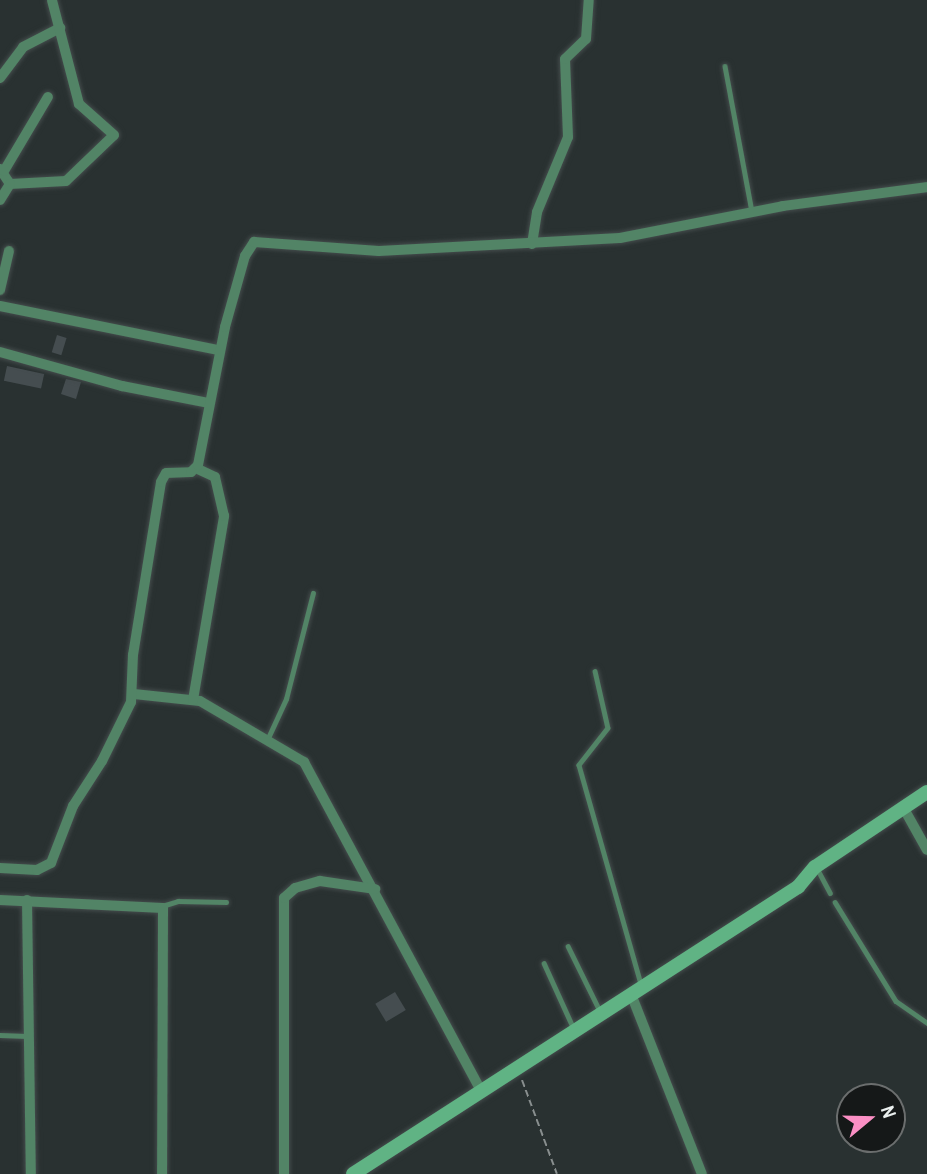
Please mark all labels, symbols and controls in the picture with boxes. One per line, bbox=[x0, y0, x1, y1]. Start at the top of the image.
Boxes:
north arrow bbox=[836, 1083, 906, 1153]
text: N bbox=[875, 1102, 903, 1121]

